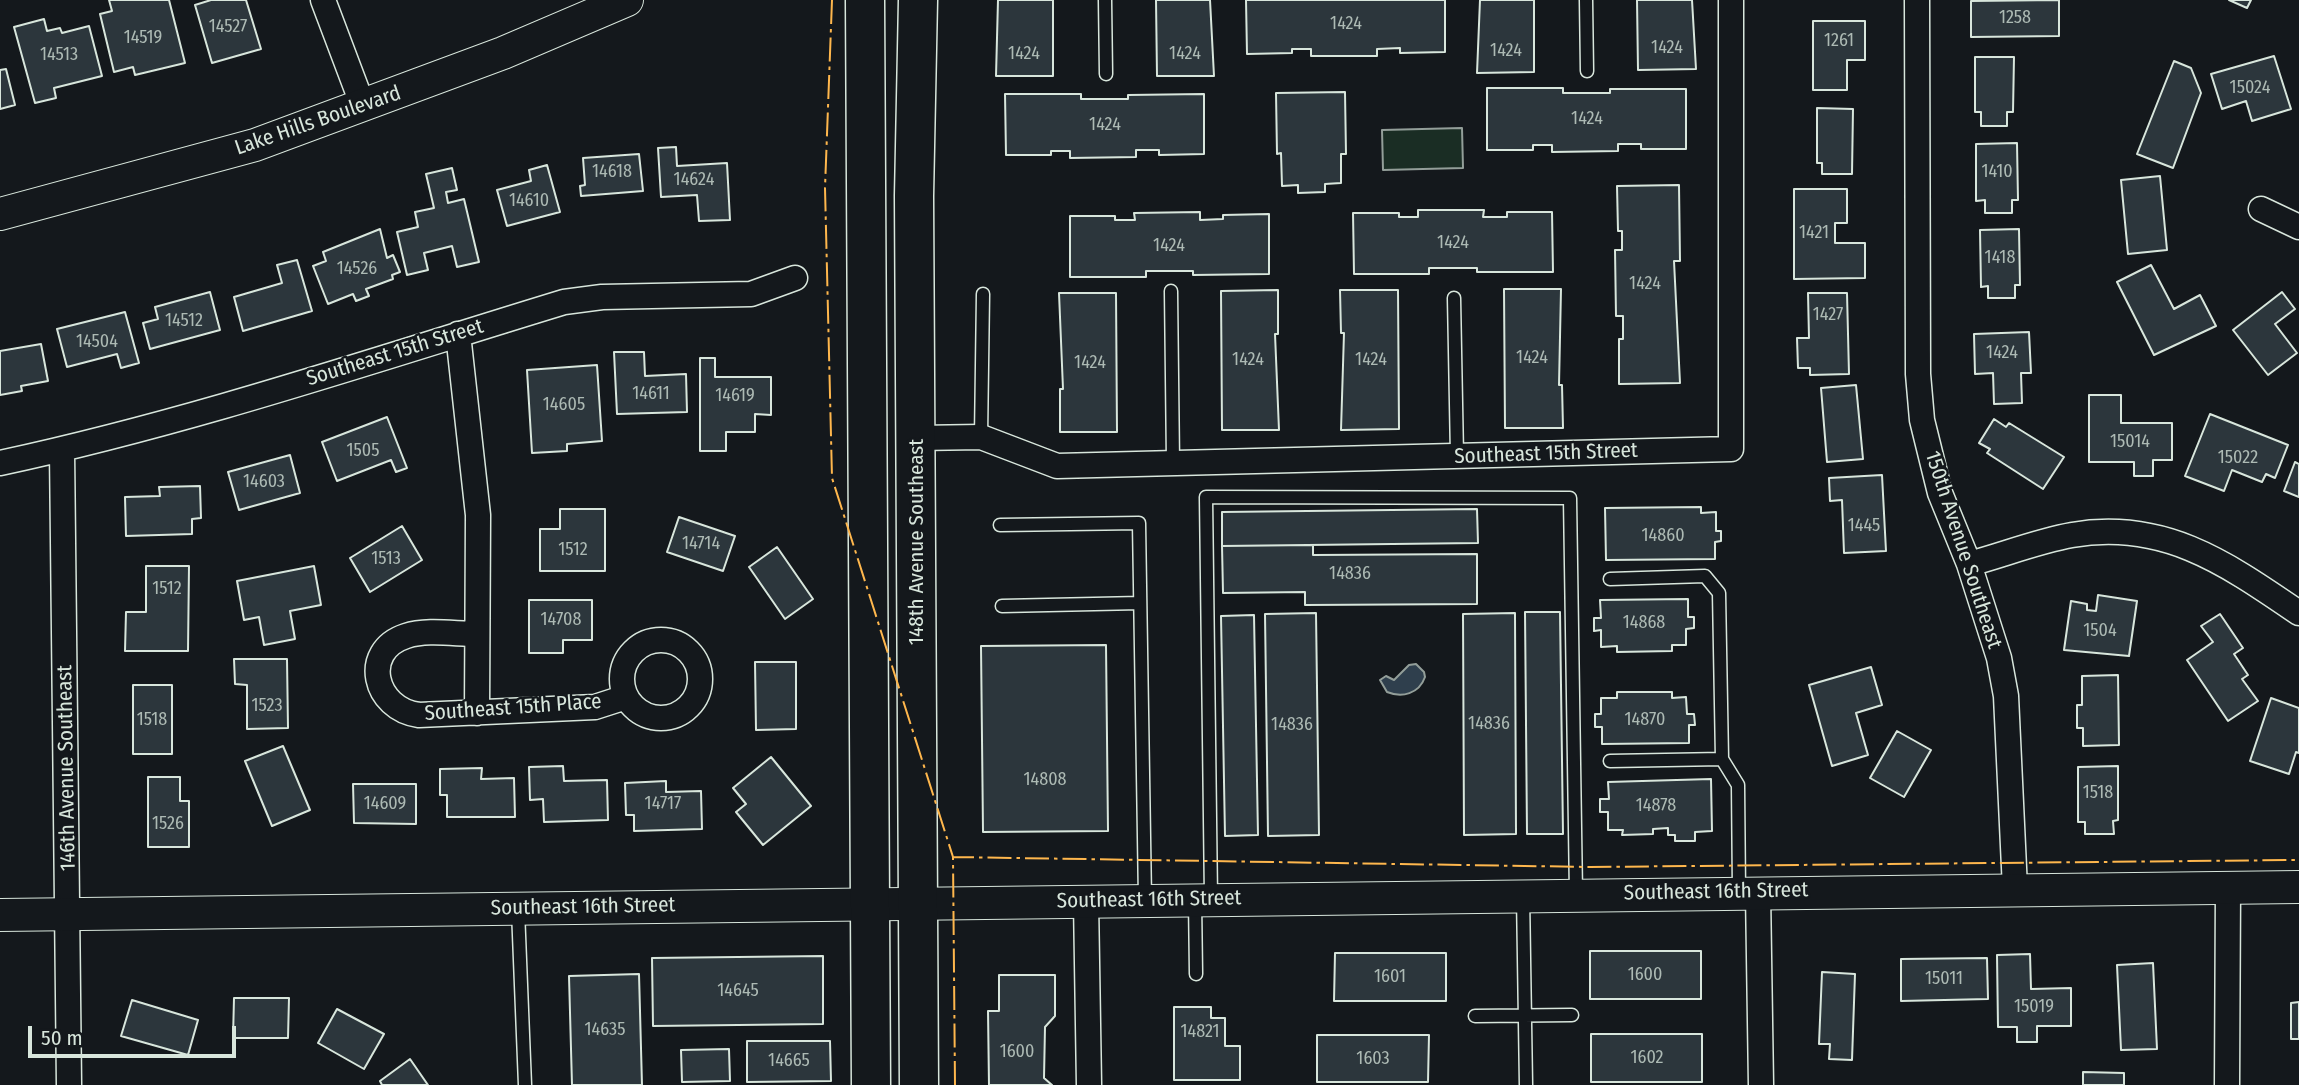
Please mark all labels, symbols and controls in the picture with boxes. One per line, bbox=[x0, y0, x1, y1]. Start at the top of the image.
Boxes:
house number: 1258 bbox=[1999, 7, 2031, 29]
house number: 1424 bbox=[1330, 13, 1362, 35]
house number: 14527 bbox=[209, 16, 247, 38]
house number: 14519 bbox=[124, 27, 162, 49]
house number: 1261 bbox=[1824, 30, 1854, 52]
house number: 1424 bbox=[1651, 37, 1683, 59]
house number: 1424 bbox=[1490, 40, 1522, 62]
house number: 1424 bbox=[1008, 43, 1040, 65]
house number: 1424 bbox=[1169, 43, 1201, 65]
house number: 14513 bbox=[40, 44, 78, 66]
house number: 15024 bbox=[2230, 77, 2270, 99]
street label: Lake Hills Boulevard bbox=[232, 81, 404, 161]
house number: 1424 bbox=[1571, 108, 1603, 130]
house number: 1424 bbox=[1089, 114, 1121, 136]
house number: 14618 bbox=[592, 161, 632, 183]
house number: 1410 bbox=[1981, 161, 2013, 183]
house number: 14624 bbox=[674, 169, 714, 191]
house number: 14610 bbox=[509, 190, 549, 212]
house number: 1421 bbox=[1799, 222, 1829, 244]
house number: 1424 bbox=[1437, 232, 1469, 254]
house number: 1424 bbox=[1153, 235, 1185, 257]
house number: 1418 bbox=[1985, 247, 2015, 269]
house number: 14526 bbox=[337, 258, 377, 280]
house number: 1424 bbox=[1629, 273, 1661, 295]
house number: 1427 bbox=[1813, 304, 1843, 326]
house number: 14512 bbox=[165, 310, 203, 332]
street label: Southeast 15th Street bbox=[303, 314, 487, 392]
house number: 14504 bbox=[76, 331, 118, 353]
house number: 1424 bbox=[1986, 342, 2018, 364]
house number: 1424 bbox=[1516, 347, 1548, 369]
house number: 1424 bbox=[1232, 349, 1264, 371]
house number: 1424 bbox=[1355, 349, 1387, 371]
house number: 1424 bbox=[1074, 352, 1106, 374]
house number: 14611 bbox=[632, 383, 670, 405]
house number: 14619 bbox=[715, 385, 755, 407]
house number: 14605 bbox=[543, 394, 585, 416]
house number: 15014 bbox=[2110, 431, 2150, 453]
street label: Southeast 15th Street bbox=[1454, 438, 1638, 470]
street label: 148th Avenue Southeast bbox=[904, 439, 930, 645]
house number: 1505 bbox=[347, 440, 379, 462]
house number: 15022 bbox=[2218, 447, 2258, 469]
street label: 150th Avenue Southeast bbox=[1919, 448, 2007, 652]
house number: 14603 bbox=[243, 471, 285, 493]
house number: 1445 bbox=[1848, 515, 1880, 537]
house number: 14860 bbox=[1641, 525, 1685, 547]
house number: 14714 bbox=[682, 533, 720, 555]
house number: 1512 bbox=[558, 539, 588, 561]
house number: 1513 bbox=[371, 548, 401, 570]
house number: 14836 bbox=[1329, 563, 1371, 585]
house number: 1512 bbox=[152, 578, 182, 600]
house number: 14708 bbox=[541, 609, 581, 631]
house number: 14868 bbox=[1623, 612, 1665, 634]
house number: 1504 bbox=[2083, 620, 2117, 642]
street label: 146th Avenue Southeast bbox=[53, 665, 81, 871]
street label: Southeast 15th Place bbox=[424, 689, 602, 727]
house number: 1523 bbox=[251, 695, 283, 717]
house number: 1518 bbox=[137, 709, 167, 731]
house number: 14870 bbox=[1625, 709, 1665, 731]
house number: 14836 bbox=[1468, 713, 1510, 735]
house number: 14836 bbox=[1271, 714, 1313, 736]
house number: 14808 bbox=[1023, 769, 1067, 791]
house number: 1518 bbox=[2083, 782, 2113, 804]
house number: 14609 bbox=[364, 793, 406, 815]
house number: 14717 bbox=[645, 793, 681, 815]
house number: 14878 bbox=[1636, 795, 1676, 817]
house number: 1526 bbox=[152, 813, 184, 835]
street label: Southeast 16th Street bbox=[1623, 878, 1809, 906]
street label: Southeast 16th Street bbox=[1056, 886, 1242, 914]
street label: Southeast 16th Street bbox=[490, 893, 676, 921]
house number: 1600 bbox=[1628, 964, 1662, 986]
house number: 1601 bbox=[1374, 966, 1406, 988]
house number: 15011 bbox=[1925, 968, 1963, 990]
house number: 14645 bbox=[717, 980, 759, 1002]
house number: 15019 bbox=[2014, 996, 2054, 1018]
scale bar bbox=[32, 1012, 240, 1056]
house number: 14635 bbox=[585, 1019, 625, 1041]
house number: 14821 bbox=[1180, 1021, 1220, 1043]
text: 50 m bbox=[41, 1025, 83, 1051]
house number: 1600 bbox=[1000, 1041, 1034, 1063]
house number: 1602 bbox=[1630, 1047, 1664, 1069]
house number: 1603 bbox=[1356, 1048, 1390, 1070]
house number: 14665 bbox=[768, 1050, 810, 1072]

